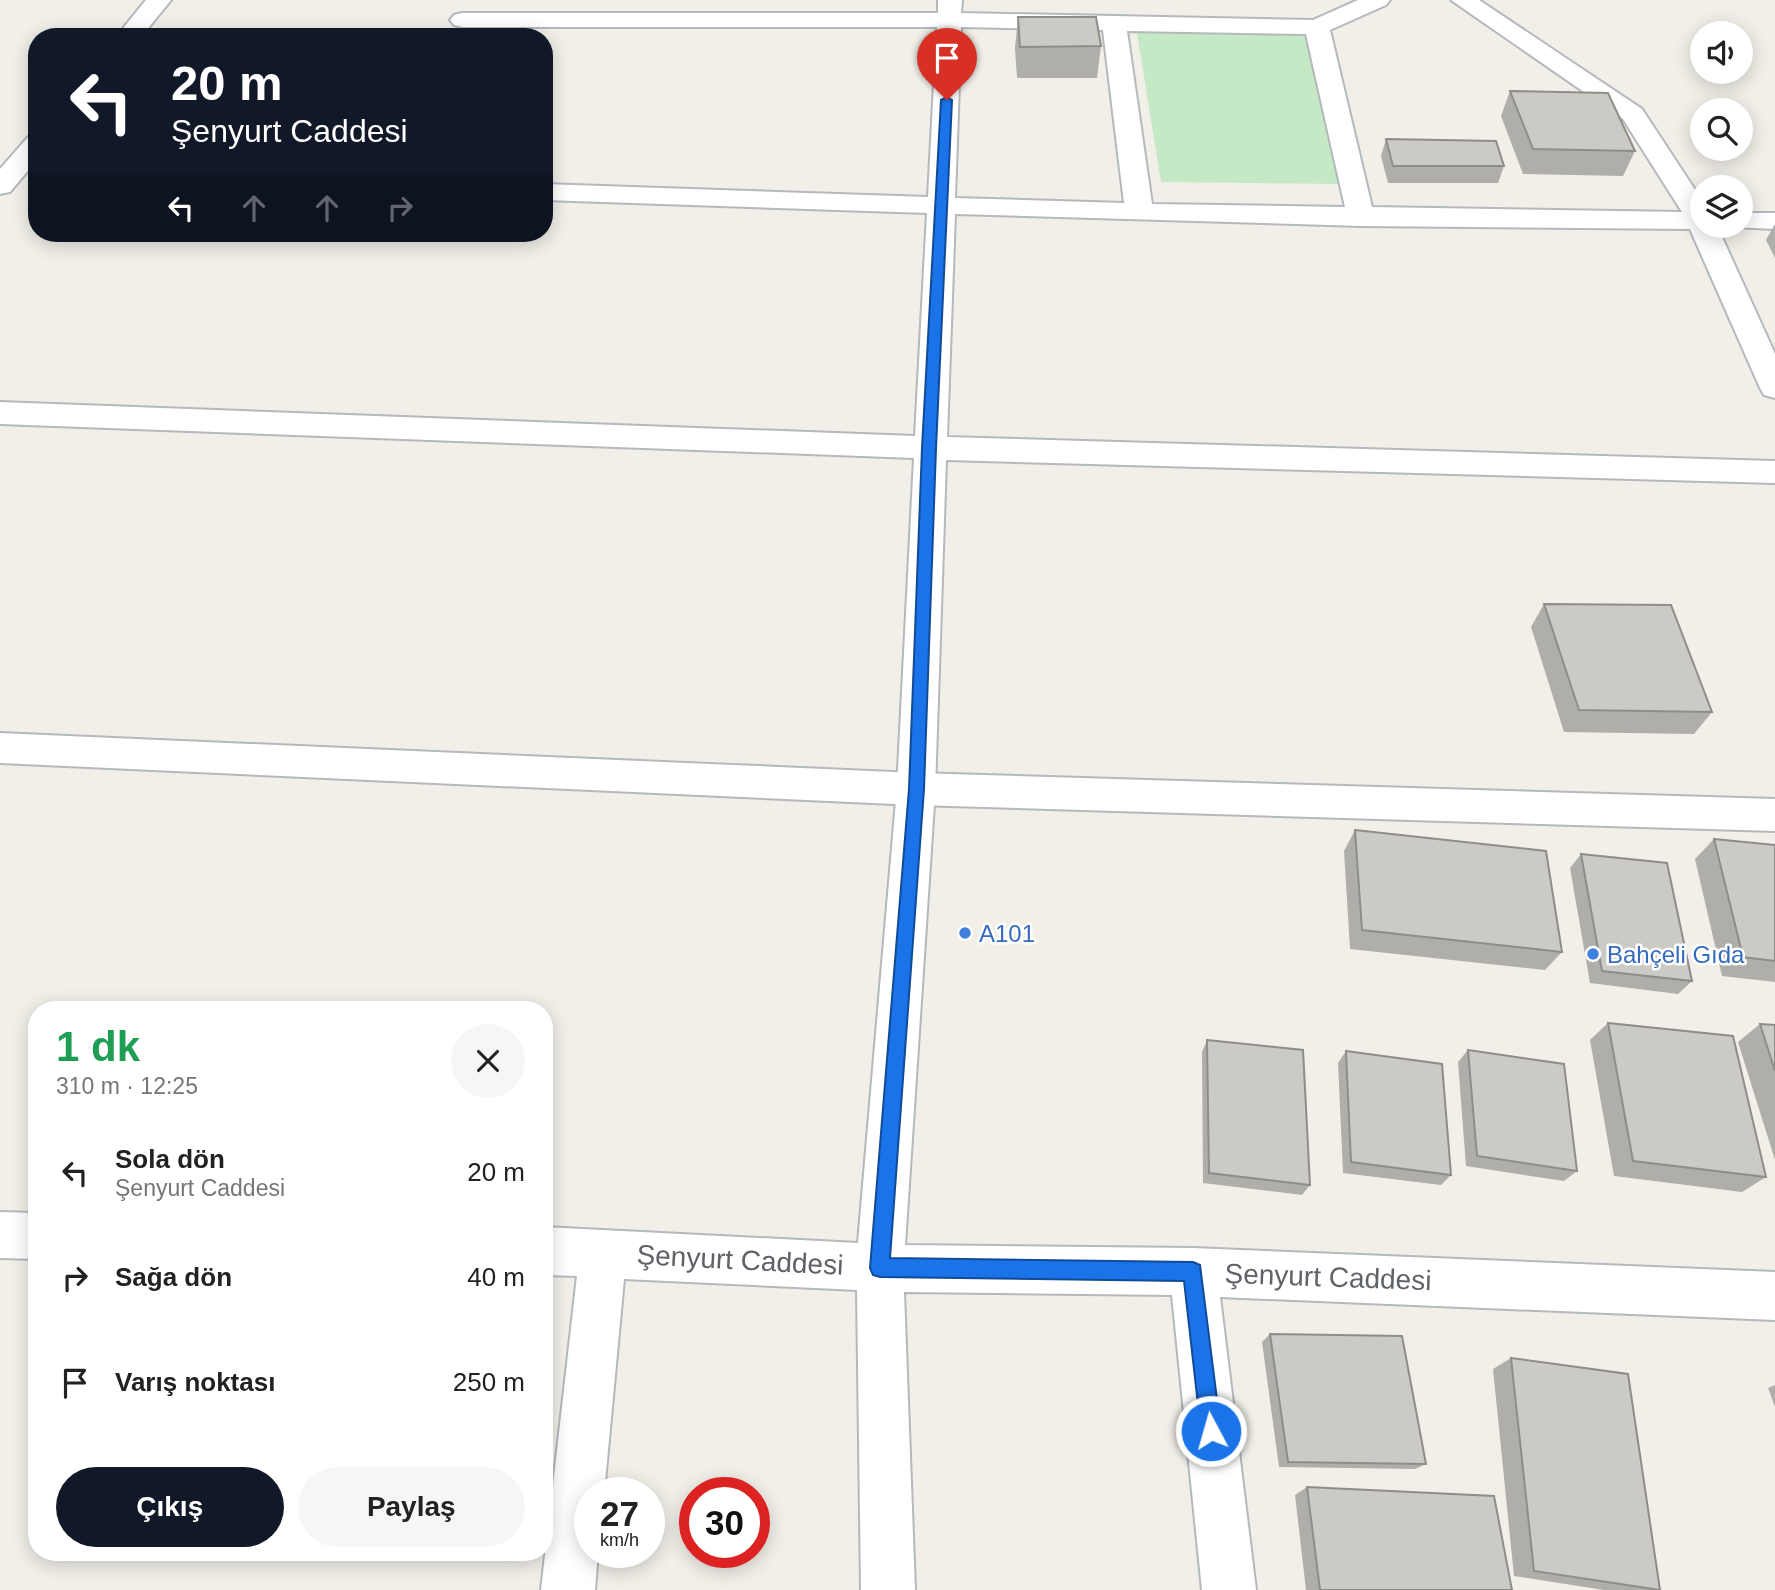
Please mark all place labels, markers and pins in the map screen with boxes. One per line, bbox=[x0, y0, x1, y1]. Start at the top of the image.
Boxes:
pin bbox=[917, 28, 977, 100]
place label: A101 bbox=[979, 920, 1035, 947]
marker: A101 bbox=[957, 925, 973, 941]
place label: Bahçeli Gıda bbox=[1607, 941, 1745, 968]
marker: Bahçeli Gıda bbox=[1585, 946, 1601, 962]

